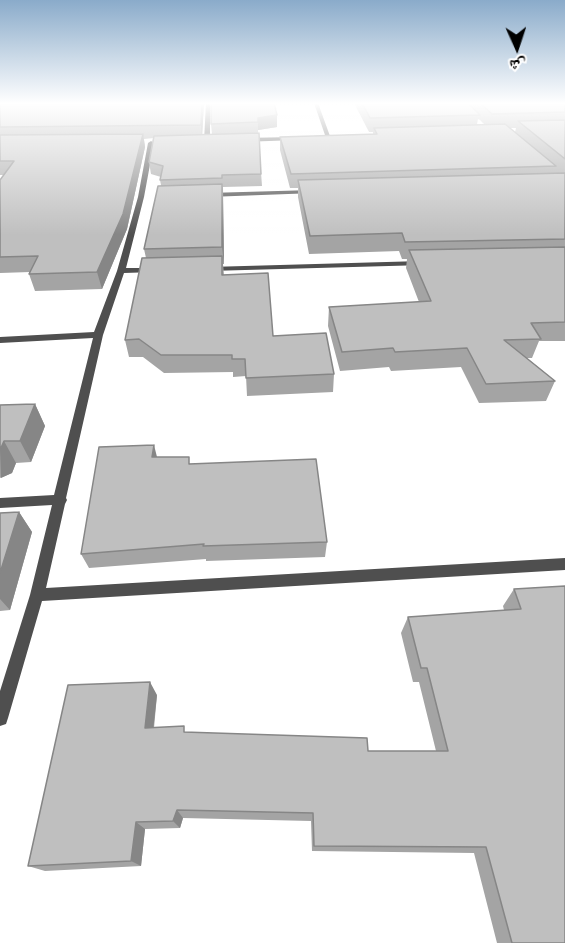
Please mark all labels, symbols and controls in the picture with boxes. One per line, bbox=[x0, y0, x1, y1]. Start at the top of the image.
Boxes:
north arrow bbox=[487, 18, 547, 78]
text: ش bbox=[509, 57, 527, 76]

